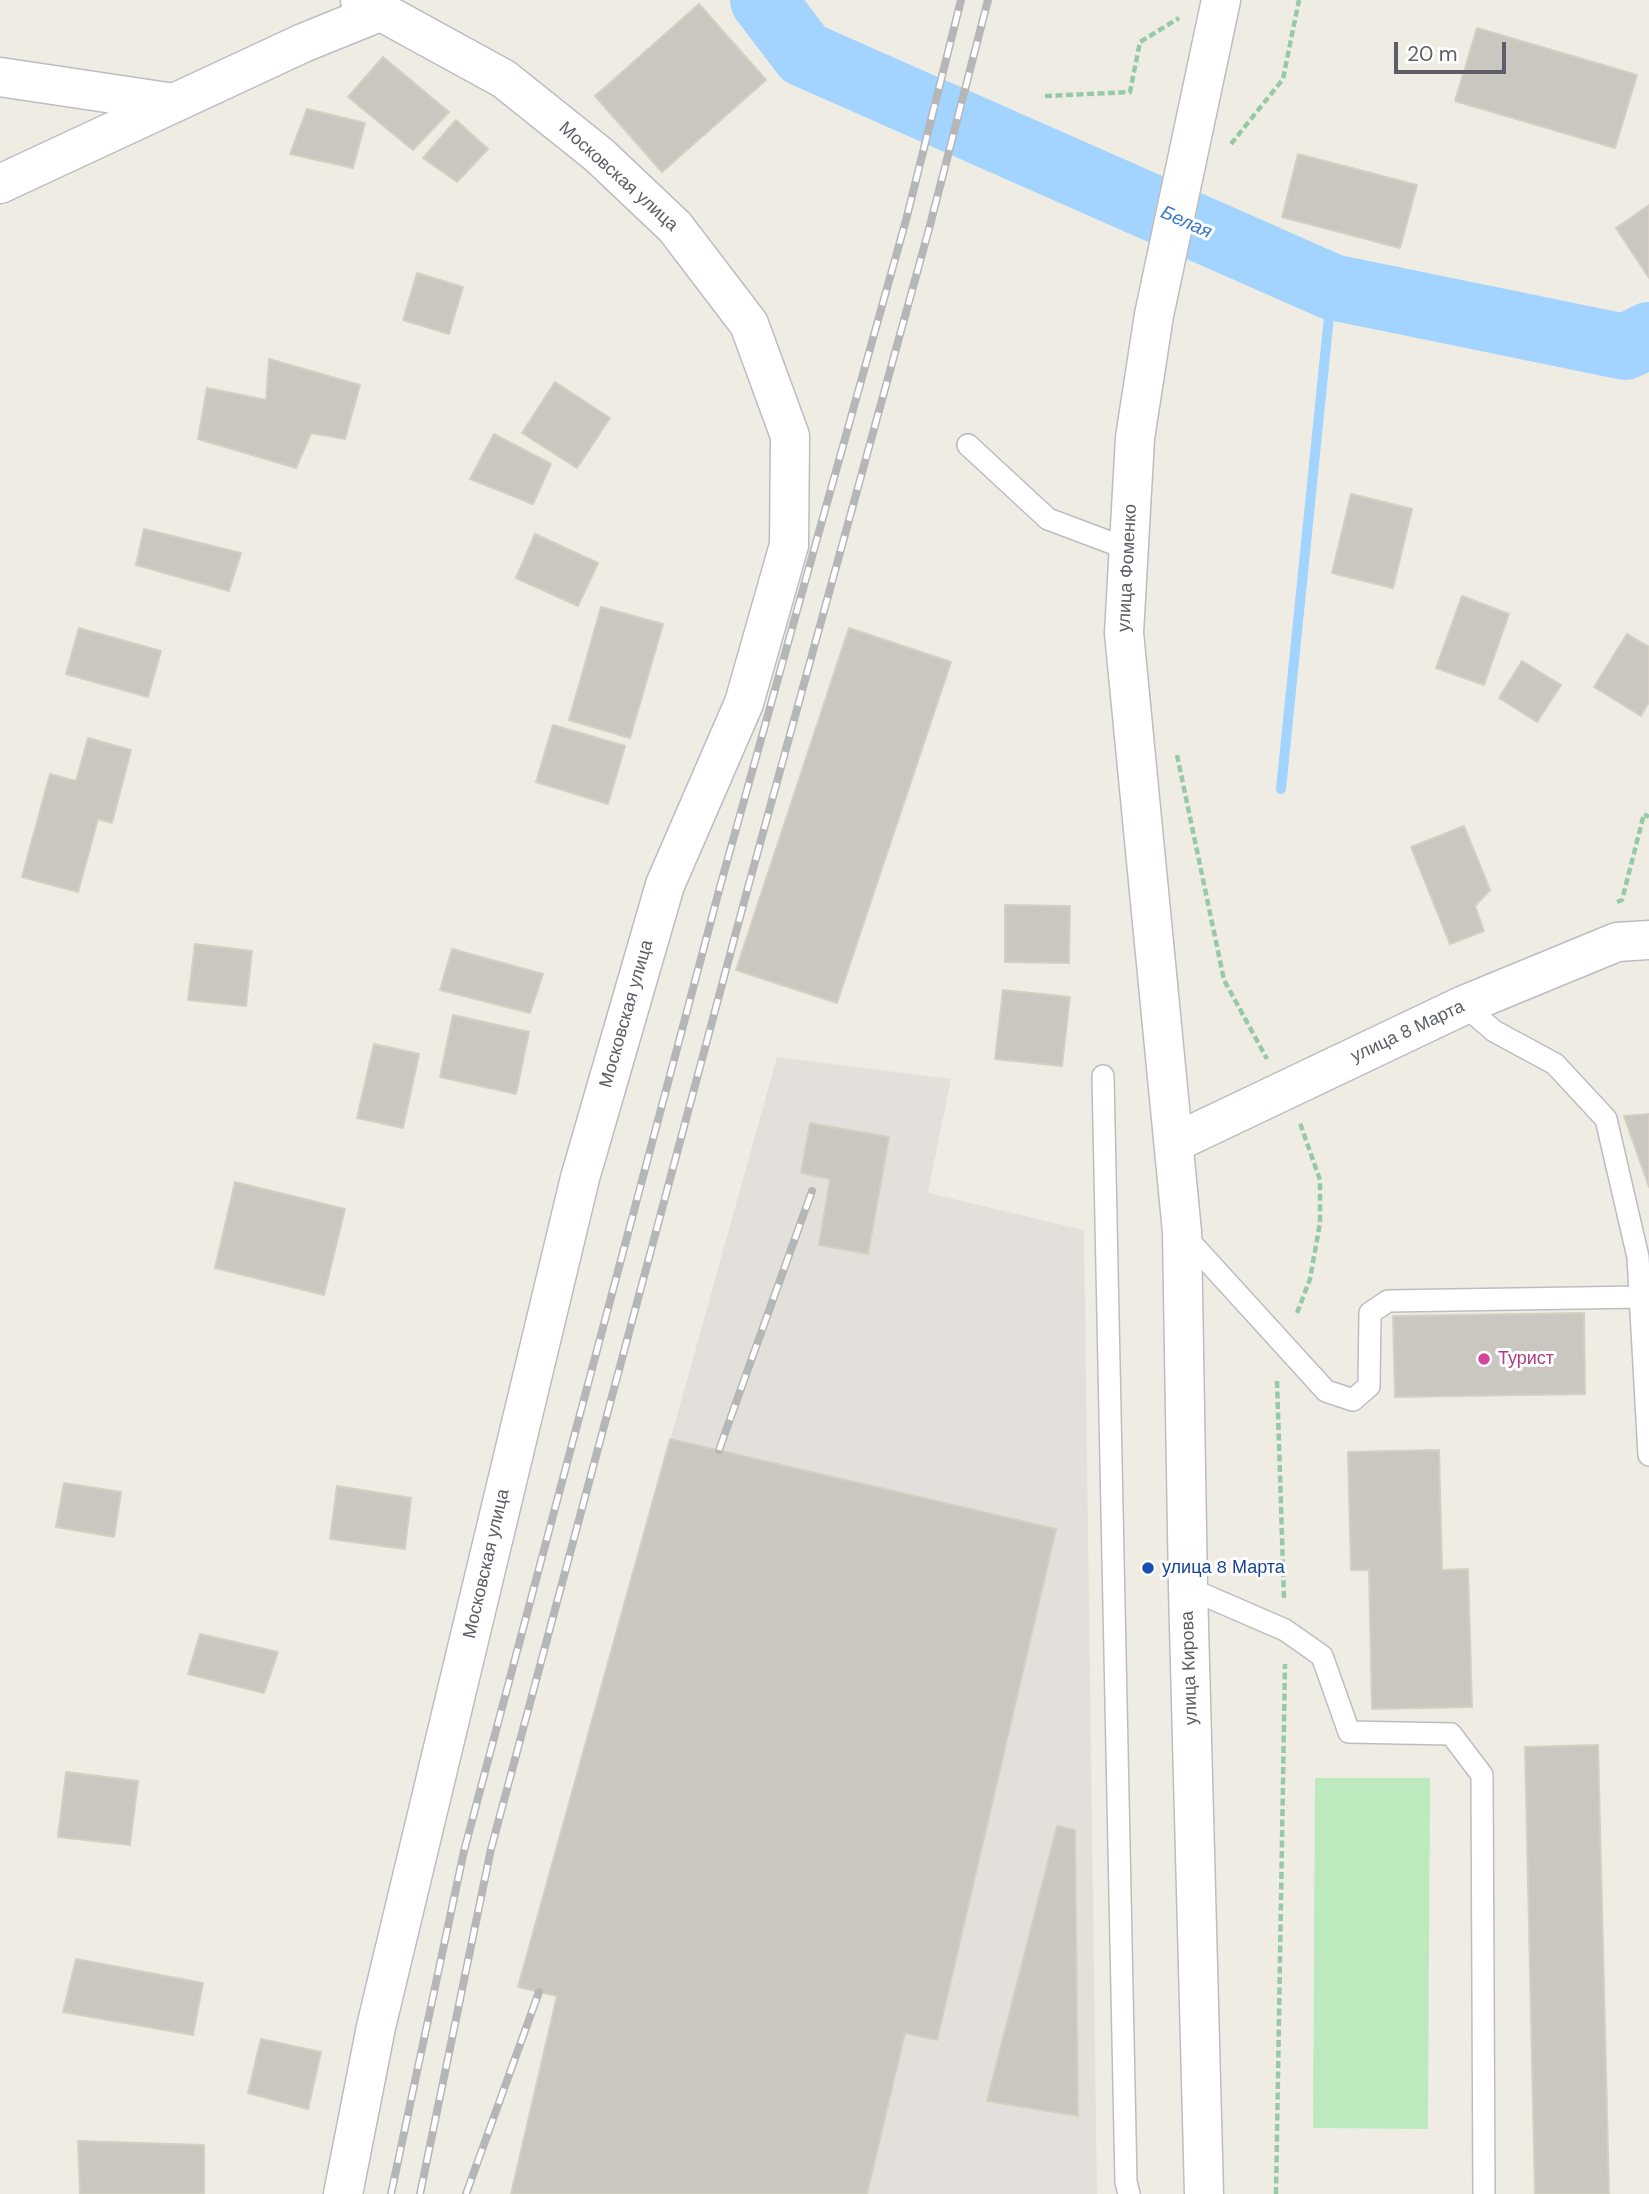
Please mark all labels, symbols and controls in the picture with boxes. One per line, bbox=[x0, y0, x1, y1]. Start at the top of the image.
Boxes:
scale bar bbox=[1397, 28, 1509, 72]
text: 20 m bbox=[1407, 40, 1458, 68]
street label: Московская улица bbox=[554, 118, 682, 236]
water label: Белая bbox=[1157, 202, 1215, 244]
street label: улица Фоменко bbox=[1114, 503, 1142, 633]
street label: Московская улица bbox=[596, 938, 658, 1090]
street label: улица 8 Марта bbox=[1348, 996, 1468, 1068]
place label: Турист bbox=[1498, 1348, 1554, 1370]
marker: Турист bbox=[1476, 1351, 1492, 1367]
street label: Московская улица bbox=[459, 1487, 515, 1641]
place label: улица 8 Марта bbox=[1162, 1557, 1285, 1579]
marker: улица 8 Марта bbox=[1140, 1560, 1156, 1576]
street label: улица Кирова bbox=[1177, 1611, 1203, 1725]

